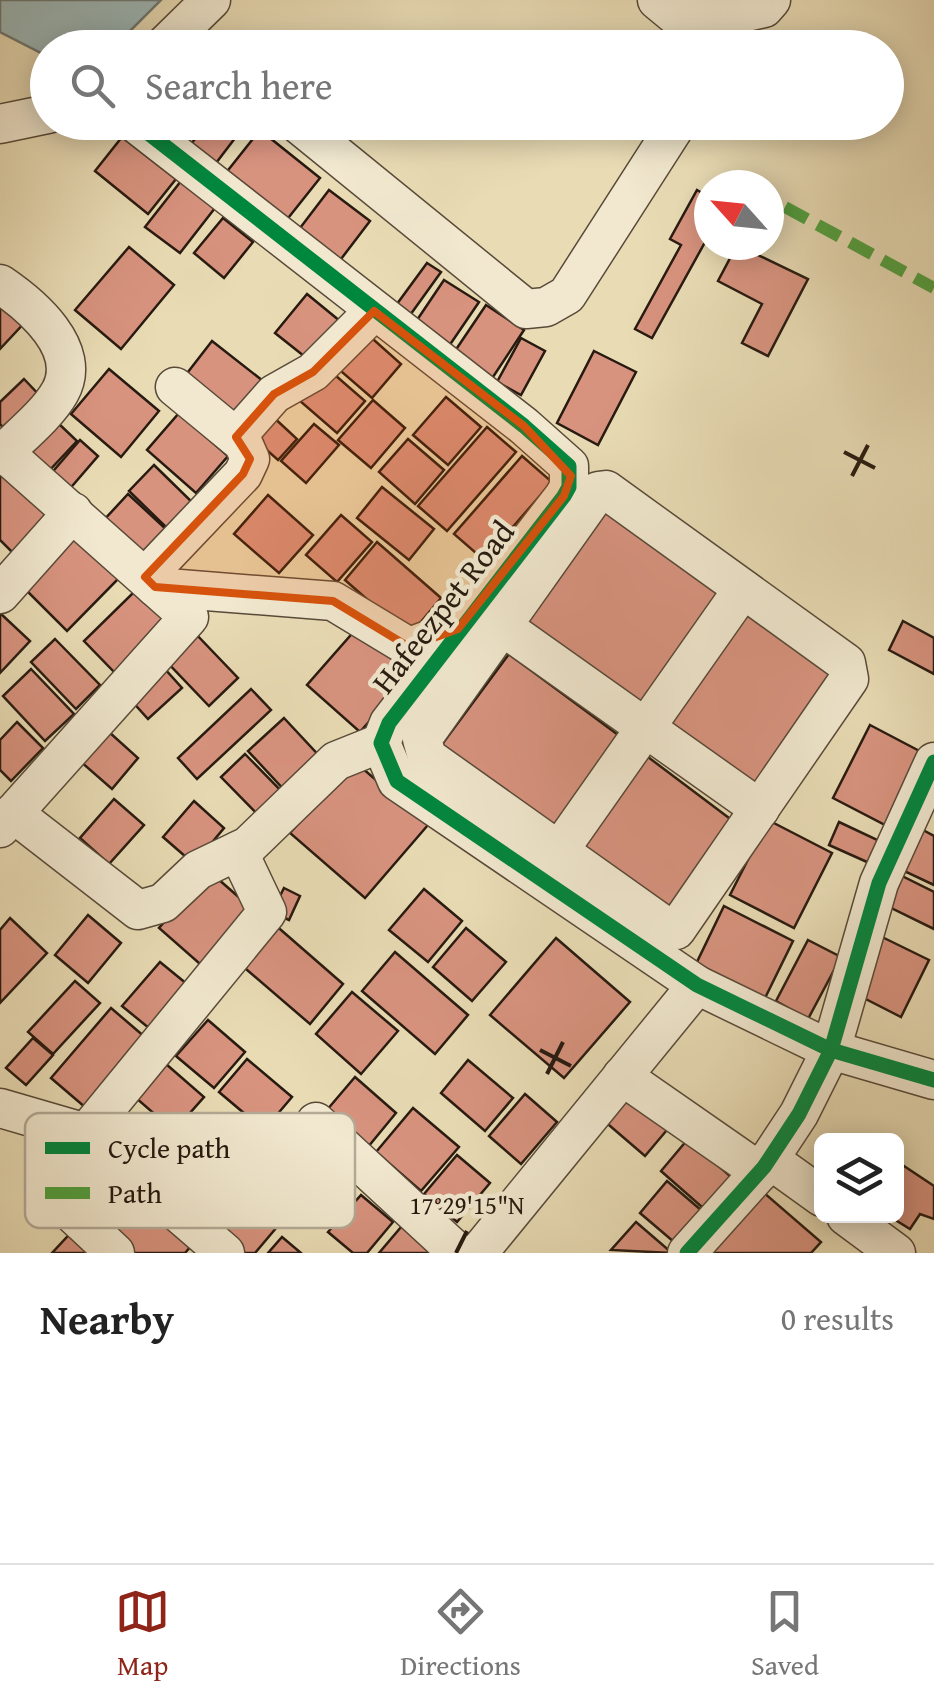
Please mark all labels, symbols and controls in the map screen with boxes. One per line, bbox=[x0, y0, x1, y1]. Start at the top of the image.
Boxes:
search box bbox=[30, 30, 904, 140]
text: Search here bbox=[145, 57, 333, 113]
icon: search bbox=[65, 58, 120, 113]
north arrow bbox=[694, 170, 784, 260]
street label: Hafeezpet Road bbox=[360, 510, 525, 703]
legend bbox=[25, 1113, 355, 1228]
text: Cycle path bbox=[108, 1127, 231, 1168]
map controls bbox=[814, 1133, 904, 1223]
button: layers bbox=[814, 1133, 904, 1223]
text: Path bbox=[108, 1172, 162, 1213]
text: 17°29'15"N bbox=[410, 1187, 524, 1223]
text: Nearby bbox=[40, 1288, 174, 1349]
text: 0 results bbox=[781, 1295, 894, 1342]
tab: Map bbox=[115, 1584, 170, 1685]
tab: Directions bbox=[400, 1584, 521, 1685]
tab: Saved bbox=[751, 1584, 819, 1685]

